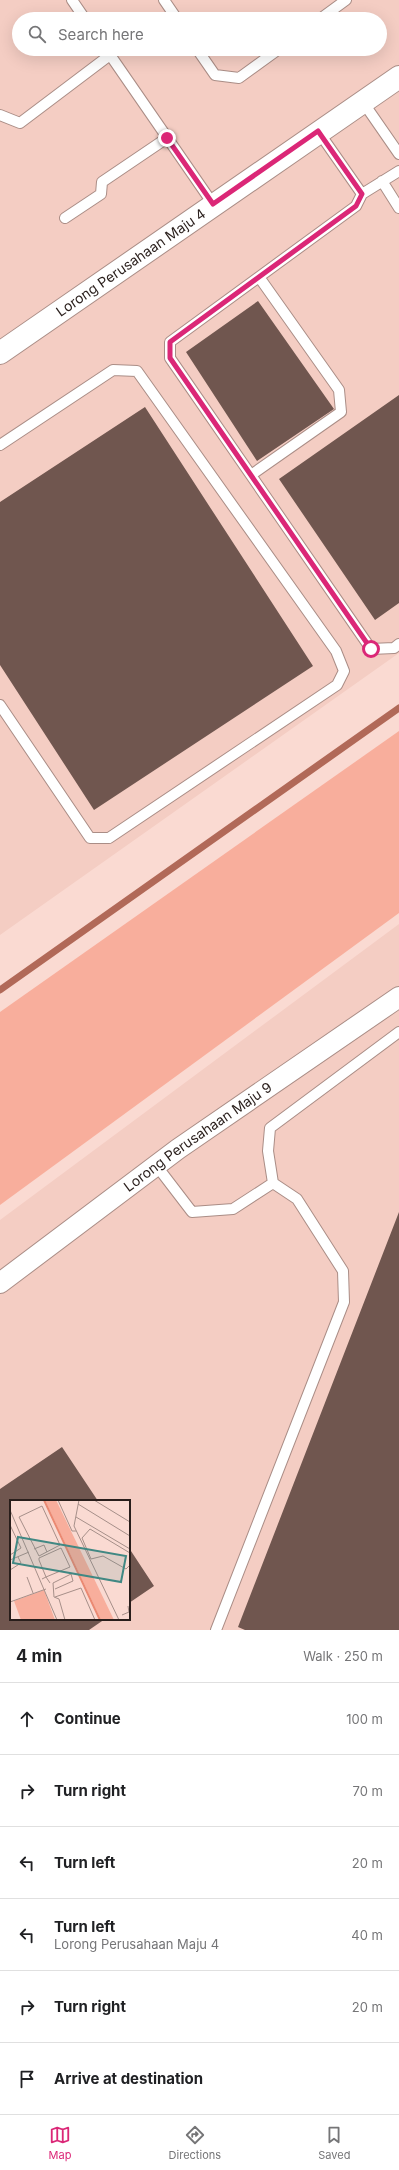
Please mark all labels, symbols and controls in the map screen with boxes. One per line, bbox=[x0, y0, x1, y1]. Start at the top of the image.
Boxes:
search box bbox=[12, 12, 387, 56]
icon: search bbox=[26, 23, 48, 45]
text: Search here bbox=[58, 25, 144, 44]
route end bbox=[158, 129, 176, 147]
street label: Lorong Perusahaan Maju 4 bbox=[52, 205, 208, 320]
route start bbox=[362, 640, 380, 658]
street label: Lorong Perusahaan Maju 9 bbox=[120, 1078, 275, 1195]
inset map bbox=[10, 1500, 130, 1620]
text: 4 min bbox=[16, 1646, 62, 1666]
text: Walk · 250 m bbox=[303, 1648, 383, 1664]
icon: ahead bbox=[16, 1708, 38, 1730]
text: Continue bbox=[54, 1709, 121, 1728]
text: 100 m bbox=[346, 1711, 383, 1727]
icon: right bbox=[16, 1780, 38, 1802]
text: Turn right bbox=[54, 1781, 126, 1800]
text: 70 m bbox=[353, 1783, 383, 1799]
icon: left bbox=[16, 1852, 38, 1874]
text: Turn left bbox=[54, 1853, 115, 1872]
text: 20 m bbox=[352, 1855, 383, 1871]
text: Turn left bbox=[54, 1917, 115, 1936]
icon: left bbox=[16, 1924, 38, 1946]
text: 40 m bbox=[351, 1927, 383, 1943]
text: Lorong Perusahaan Maju 4 bbox=[54, 1936, 219, 1952]
icon: right bbox=[16, 1996, 38, 2018]
text: Turn right bbox=[54, 1997, 126, 2016]
text: 20 m bbox=[352, 1999, 383, 2015]
icon: arrive bbox=[16, 2068, 38, 2090]
text: Arrive at destination bbox=[54, 2069, 203, 2088]
tab: Map bbox=[49, 2124, 71, 2162]
tab: Directions bbox=[169, 2124, 221, 2162]
tab: Saved bbox=[318, 2124, 350, 2162]

